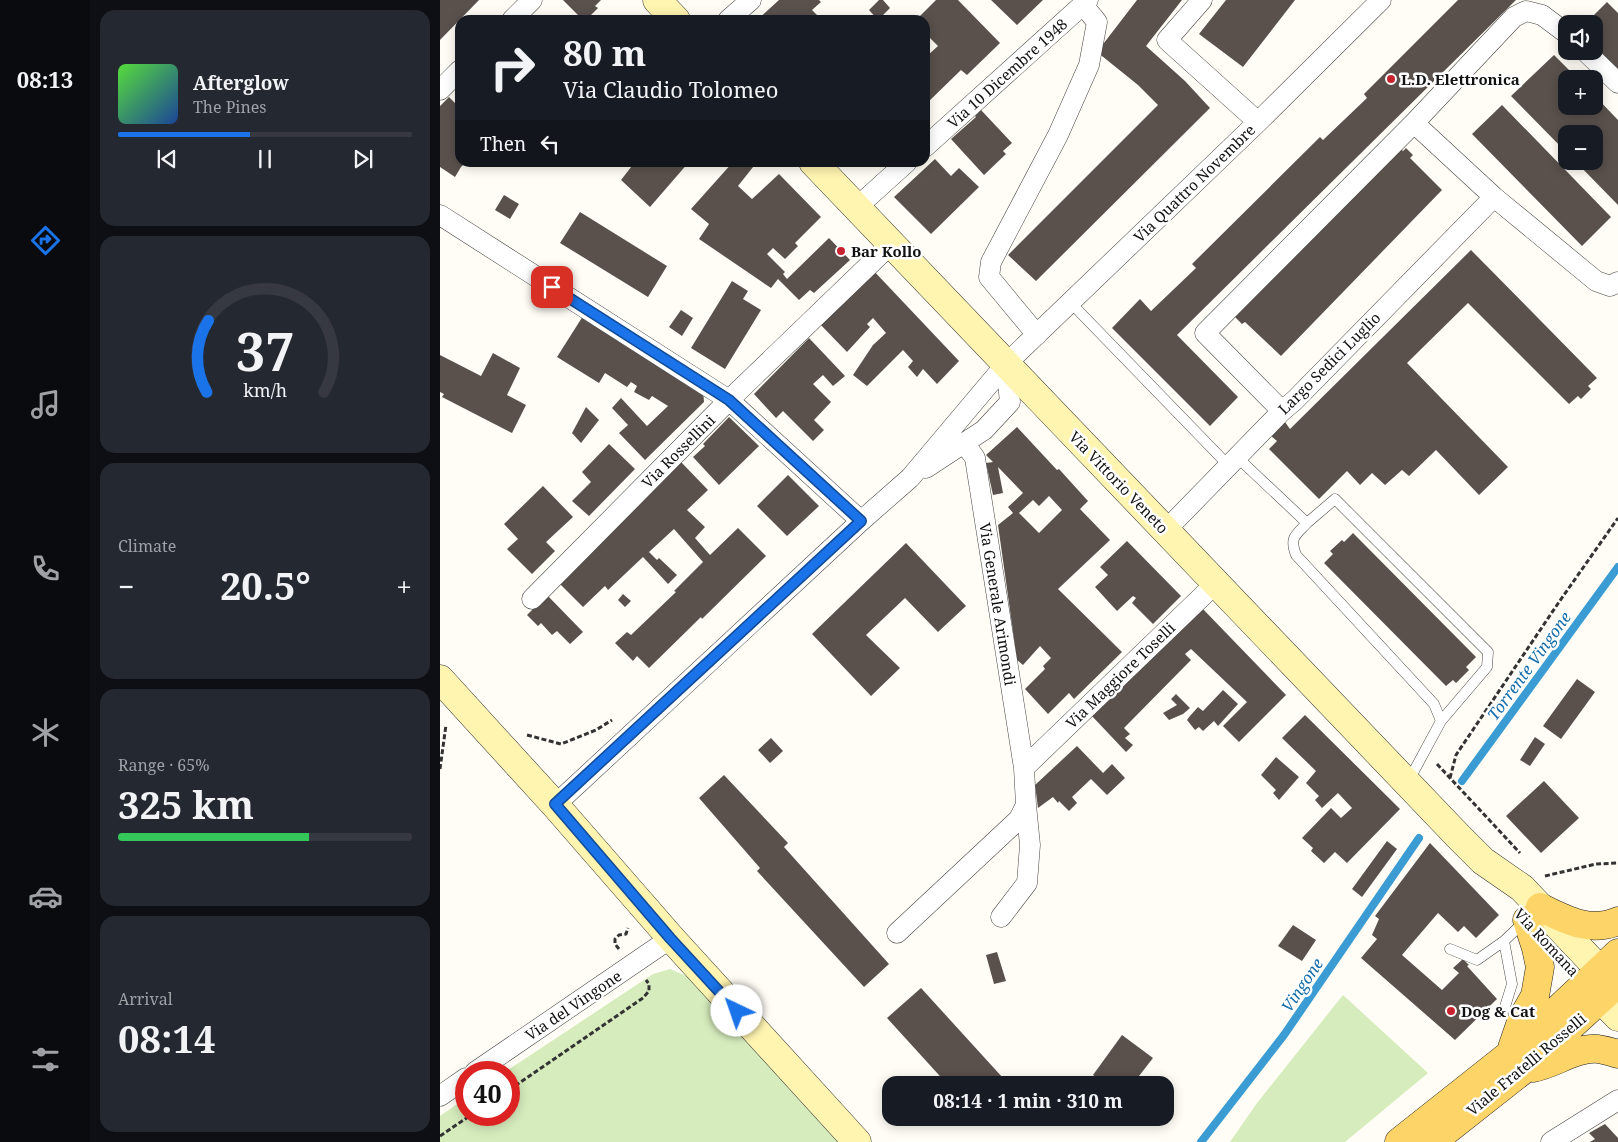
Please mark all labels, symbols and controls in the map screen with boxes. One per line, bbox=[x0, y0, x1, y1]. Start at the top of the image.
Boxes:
street label: Via 10 Dicembre 1948 bbox=[943, 14, 1071, 132]
map controls bbox=[1558, 15, 1603, 170]
button: sound bbox=[1558, 15, 1603, 60]
text: 80 m bbox=[563, 29, 646, 76]
icon: right bbox=[480, 35, 545, 100]
text: 08:13 bbox=[17, 64, 73, 94]
place label: L.D. Elettronica bbox=[1401, 69, 1520, 89]
text: Afterglow bbox=[193, 70, 289, 96]
button: + bbox=[1558, 70, 1603, 115]
marker: L.D. Elettronica bbox=[1385, 73, 1397, 85]
text: Via Claudio Tolomeo bbox=[563, 74, 779, 104]
text: The Pines bbox=[193, 96, 267, 118]
street label: Via Quattro Novembre bbox=[1129, 120, 1259, 246]
button: − bbox=[1558, 125, 1603, 170]
icon: left bbox=[536, 130, 564, 158]
text: Then bbox=[480, 131, 526, 157]
icon: previous bbox=[153, 145, 181, 173]
icon: pause bbox=[251, 145, 279, 173]
icon: next bbox=[349, 145, 377, 173]
icon: directions bbox=[28, 223, 63, 258]
place label: Bar Kollo bbox=[851, 241, 922, 261]
marker: Bar Kollo bbox=[835, 245, 847, 257]
pin bbox=[531, 266, 573, 308]
icon: arrive bbox=[538, 273, 566, 301]
street label: Largo Sedici Luglio bbox=[1274, 308, 1384, 418]
text: 37 bbox=[236, 315, 294, 386]
text: km/h bbox=[243, 378, 287, 402]
icon: music bbox=[28, 387, 63, 422]
street label: Via Rossellini bbox=[637, 410, 719, 492]
street label: Via Vittorio Veneto bbox=[1065, 427, 1173, 537]
street label: Via Generale Arimondi bbox=[975, 521, 1021, 687]
text: Climate bbox=[118, 535, 176, 557]
icon: phone bbox=[28, 551, 63, 586]
text: 20.5° bbox=[220, 559, 311, 611]
text: − bbox=[118, 567, 134, 605]
text: + bbox=[396, 567, 412, 605]
water label: Torrente Vingone bbox=[1482, 607, 1576, 725]
street label: Via Maggiore Toselli bbox=[1061, 618, 1179, 732]
icon: climate bbox=[28, 715, 63, 750]
text: Range · 65% bbox=[118, 754, 210, 776]
text: 325 km bbox=[118, 778, 254, 830]
icon: car bbox=[28, 879, 63, 914]
street label: Via Romana bbox=[1510, 904, 1584, 980]
water label: Vingone bbox=[1276, 954, 1328, 1016]
street label: Via del Vingone bbox=[521, 965, 625, 1045]
position arrow bbox=[710, 984, 762, 1036]
text: Arrival bbox=[118, 988, 173, 1010]
place label: Dog & Cat bbox=[1461, 1001, 1535, 1021]
marker: Dog & Cat bbox=[1445, 1005, 1457, 1017]
street label: Viale Fratelli Rosselli bbox=[1462, 1008, 1590, 1120]
text: 08:14 bbox=[118, 1012, 215, 1064]
icon: filters bbox=[28, 1042, 63, 1077]
speed limit sign: 40 bbox=[455, 1061, 520, 1126]
text: 08:14 · 1 min · 310 m bbox=[933, 1088, 1123, 1114]

